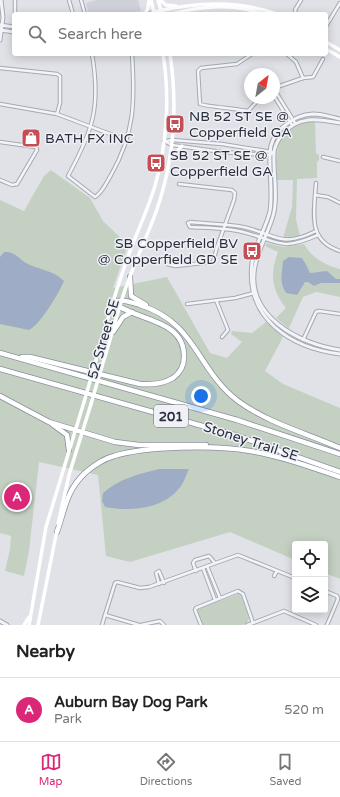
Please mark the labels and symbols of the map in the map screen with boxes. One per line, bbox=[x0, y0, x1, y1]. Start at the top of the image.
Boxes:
north arrow bbox=[244, 68, 280, 104]
place label: NB 52 ST SE @ Copperfield GA bbox=[189, 108, 292, 141]
bus stop icon: NB 52 ST SE @ Copperfield GA bbox=[164, 113, 186, 135]
shop icon: BATH FX INC bbox=[20, 127, 42, 149]
place label: BATH FX INC bbox=[45, 130, 134, 147]
place label: SB 52 ST SE @ Copperfield GA bbox=[170, 147, 273, 180]
bus stop icon: SB 52 ST SE @ Copperfield GA bbox=[145, 152, 167, 174]
place label: SB Copperfield BV @ Copperfield GD SE bbox=[98, 235, 238, 268]
bus stop icon: SB Copperfield BV @ Copperfield GD SE bbox=[241, 240, 263, 262]
street label: 52 Street SE bbox=[84, 297, 123, 381]
your location bbox=[191, 386, 211, 406]
road number: 201 bbox=[154, 405, 188, 427]
street label: Stoney Trail SE bbox=[201, 418, 300, 465]
pin: A bbox=[4, 482, 30, 512]

